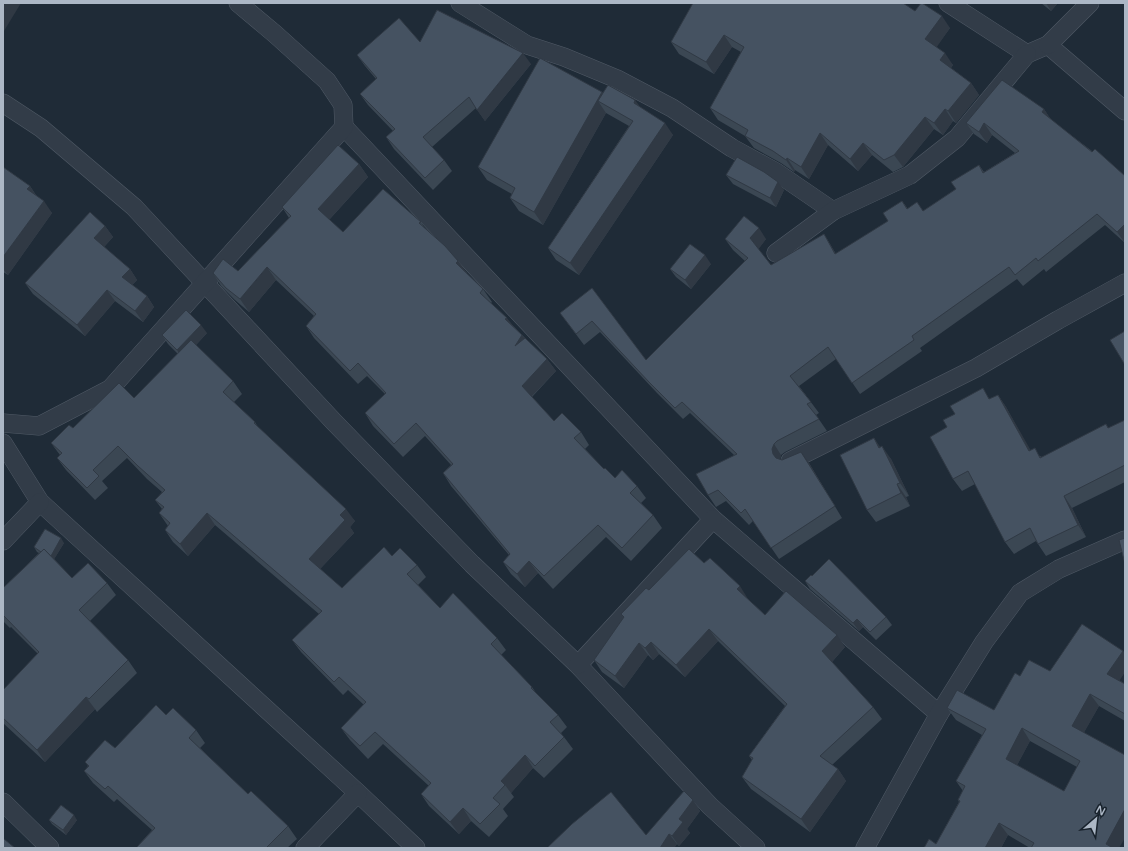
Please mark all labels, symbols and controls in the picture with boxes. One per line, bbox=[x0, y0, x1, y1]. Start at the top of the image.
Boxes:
north arrow bbox=[1076, 799, 1116, 839]
text: N bbox=[1094, 803, 1107, 818]

